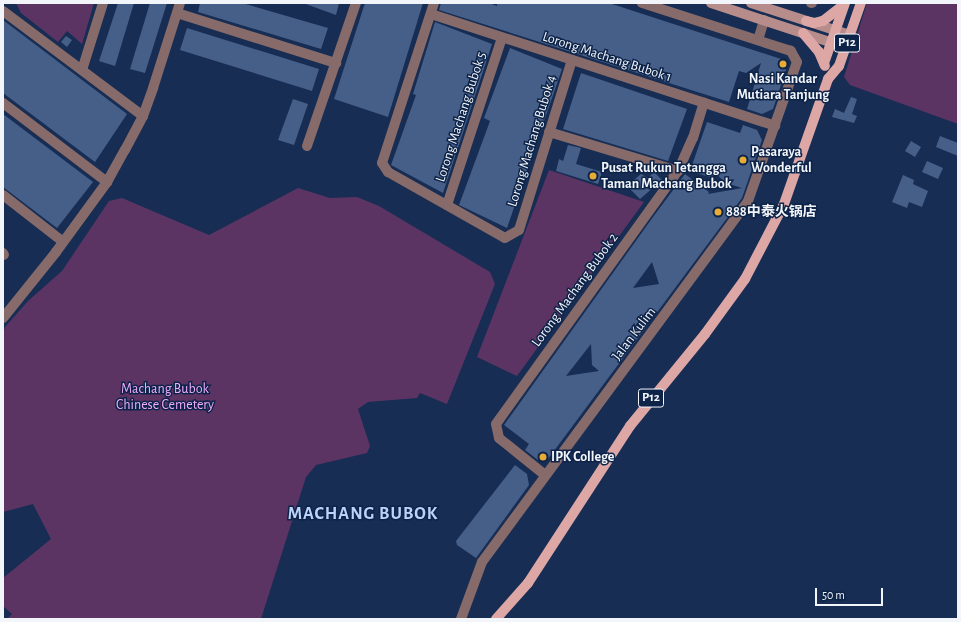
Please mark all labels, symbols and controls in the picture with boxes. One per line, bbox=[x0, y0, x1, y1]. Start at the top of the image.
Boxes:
street label: Lorong Machang Bubok 1 bbox=[540, 28, 674, 86]
road number: P12 bbox=[834, 32, 860, 54]
street label: Lorong Machang Bubok 5 bbox=[432, 50, 490, 184]
marker: Nasi Kandar Mutiara Tanjung bbox=[778, 59, 788, 69]
place label: Nasi Kandar Mutiara Tanjung bbox=[737, 71, 829, 104]
street label: Lorong Machang Bubok 4 bbox=[504, 73, 560, 209]
place label: Pasaraya Wonderful bbox=[751, 144, 812, 176]
marker: Pasaraya Wonderful bbox=[738, 155, 748, 165]
place label: Pusat Rukun Tetangga Taman Machang Bubok bbox=[601, 160, 732, 192]
marker: Pusat Rukun Tetangga Taman Machang Bubok bbox=[588, 171, 598, 181]
place label: 888中泰火锅店 bbox=[726, 204, 817, 220]
marker: 888中泰火锅店 bbox=[713, 207, 723, 217]
street label: Lorong Machang Bubok 2 bbox=[528, 230, 622, 350]
street label: Jalan Kulim bbox=[608, 304, 660, 364]
park label: Machang Bubok Chinese Cemetery bbox=[116, 381, 214, 414]
road number: P12 bbox=[638, 387, 664, 409]
place label: IPK College bbox=[551, 449, 614, 465]
marker: IPK College bbox=[538, 452, 548, 462]
district label: MACHANG BUBOK bbox=[288, 503, 438, 525]
scale bar bbox=[817, 580, 885, 606]
text: 50 m bbox=[822, 589, 845, 601]

